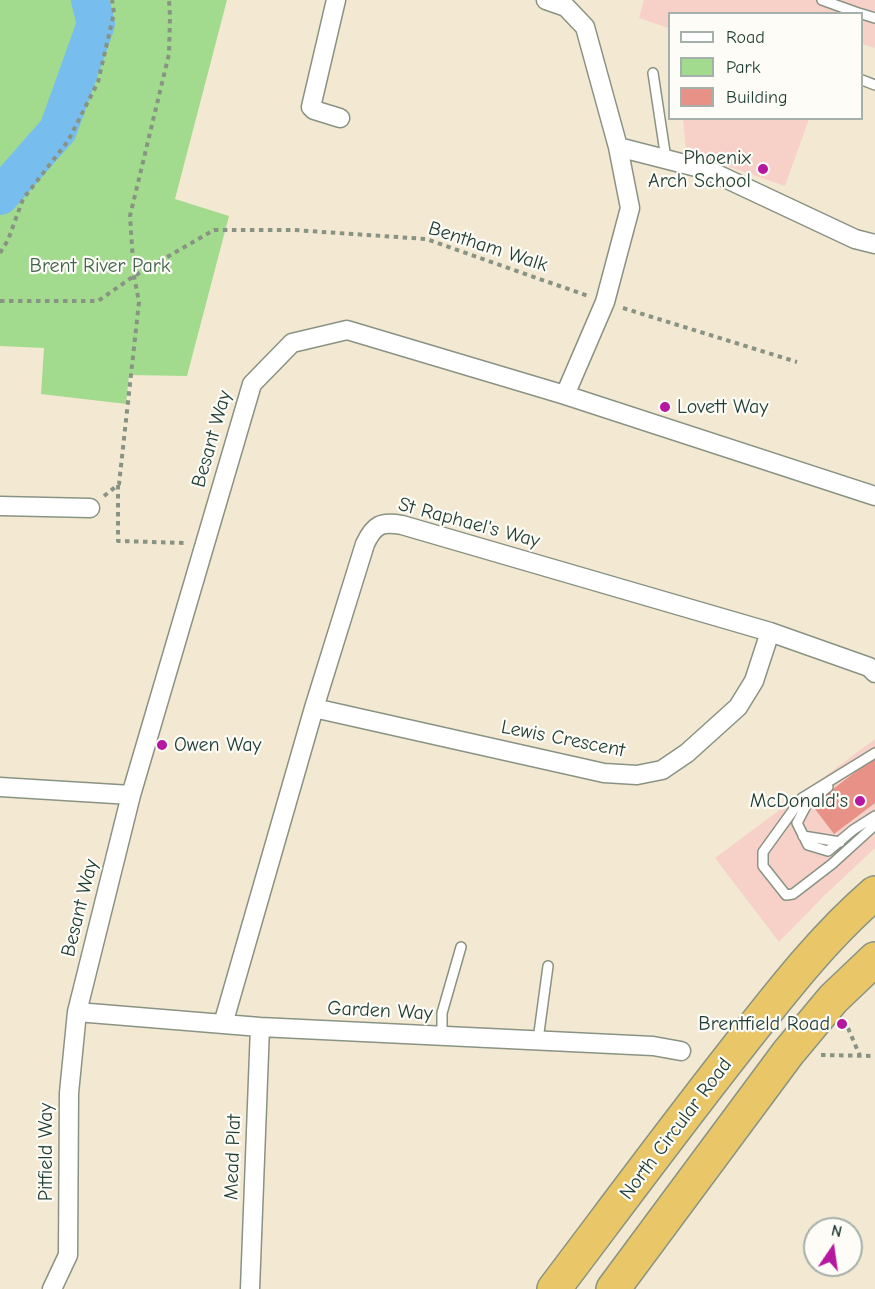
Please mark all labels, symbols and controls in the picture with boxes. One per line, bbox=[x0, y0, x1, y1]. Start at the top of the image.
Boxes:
legend bbox=[668, 12, 863, 120]
text: Road bbox=[726, 27, 765, 48]
text: Park bbox=[726, 57, 760, 78]
text: Building bbox=[726, 87, 788, 108]
place label: Phoenix Arch School bbox=[648, 146, 751, 193]
marker: Phoenix Arch School bbox=[756, 162, 770, 176]
street label: Bentham Walk bbox=[425, 216, 551, 278]
park label: Brent River Park bbox=[30, 254, 170, 278]
street label: Besant Way bbox=[187, 388, 237, 490]
place label: Lovett Way bbox=[677, 395, 768, 419]
marker: Lovett Way bbox=[658, 400, 672, 414]
street label: St Raphael's Way bbox=[396, 493, 542, 553]
street label: Lewis Crescent bbox=[499, 715, 627, 763]
place label: Owen Way bbox=[174, 733, 261, 757]
marker: Owen Way bbox=[155, 738, 169, 752]
place label: McDonald's bbox=[750, 789, 848, 813]
marker: McDonald's bbox=[853, 794, 867, 808]
street label: Besant Way bbox=[56, 857, 104, 959]
street label: Garden Way bbox=[327, 996, 433, 1026]
place label: Brentfield Road bbox=[698, 1012, 830, 1036]
marker: Brentfield Road bbox=[835, 1017, 849, 1031]
street label: North Circular Road bbox=[615, 1053, 737, 1205]
street label: Pitfield Way bbox=[34, 1103, 58, 1201]
street label: Mead Plat bbox=[220, 1114, 246, 1200]
north arrow bbox=[803, 1217, 863, 1277]
text: N bbox=[829, 1221, 844, 1241]

